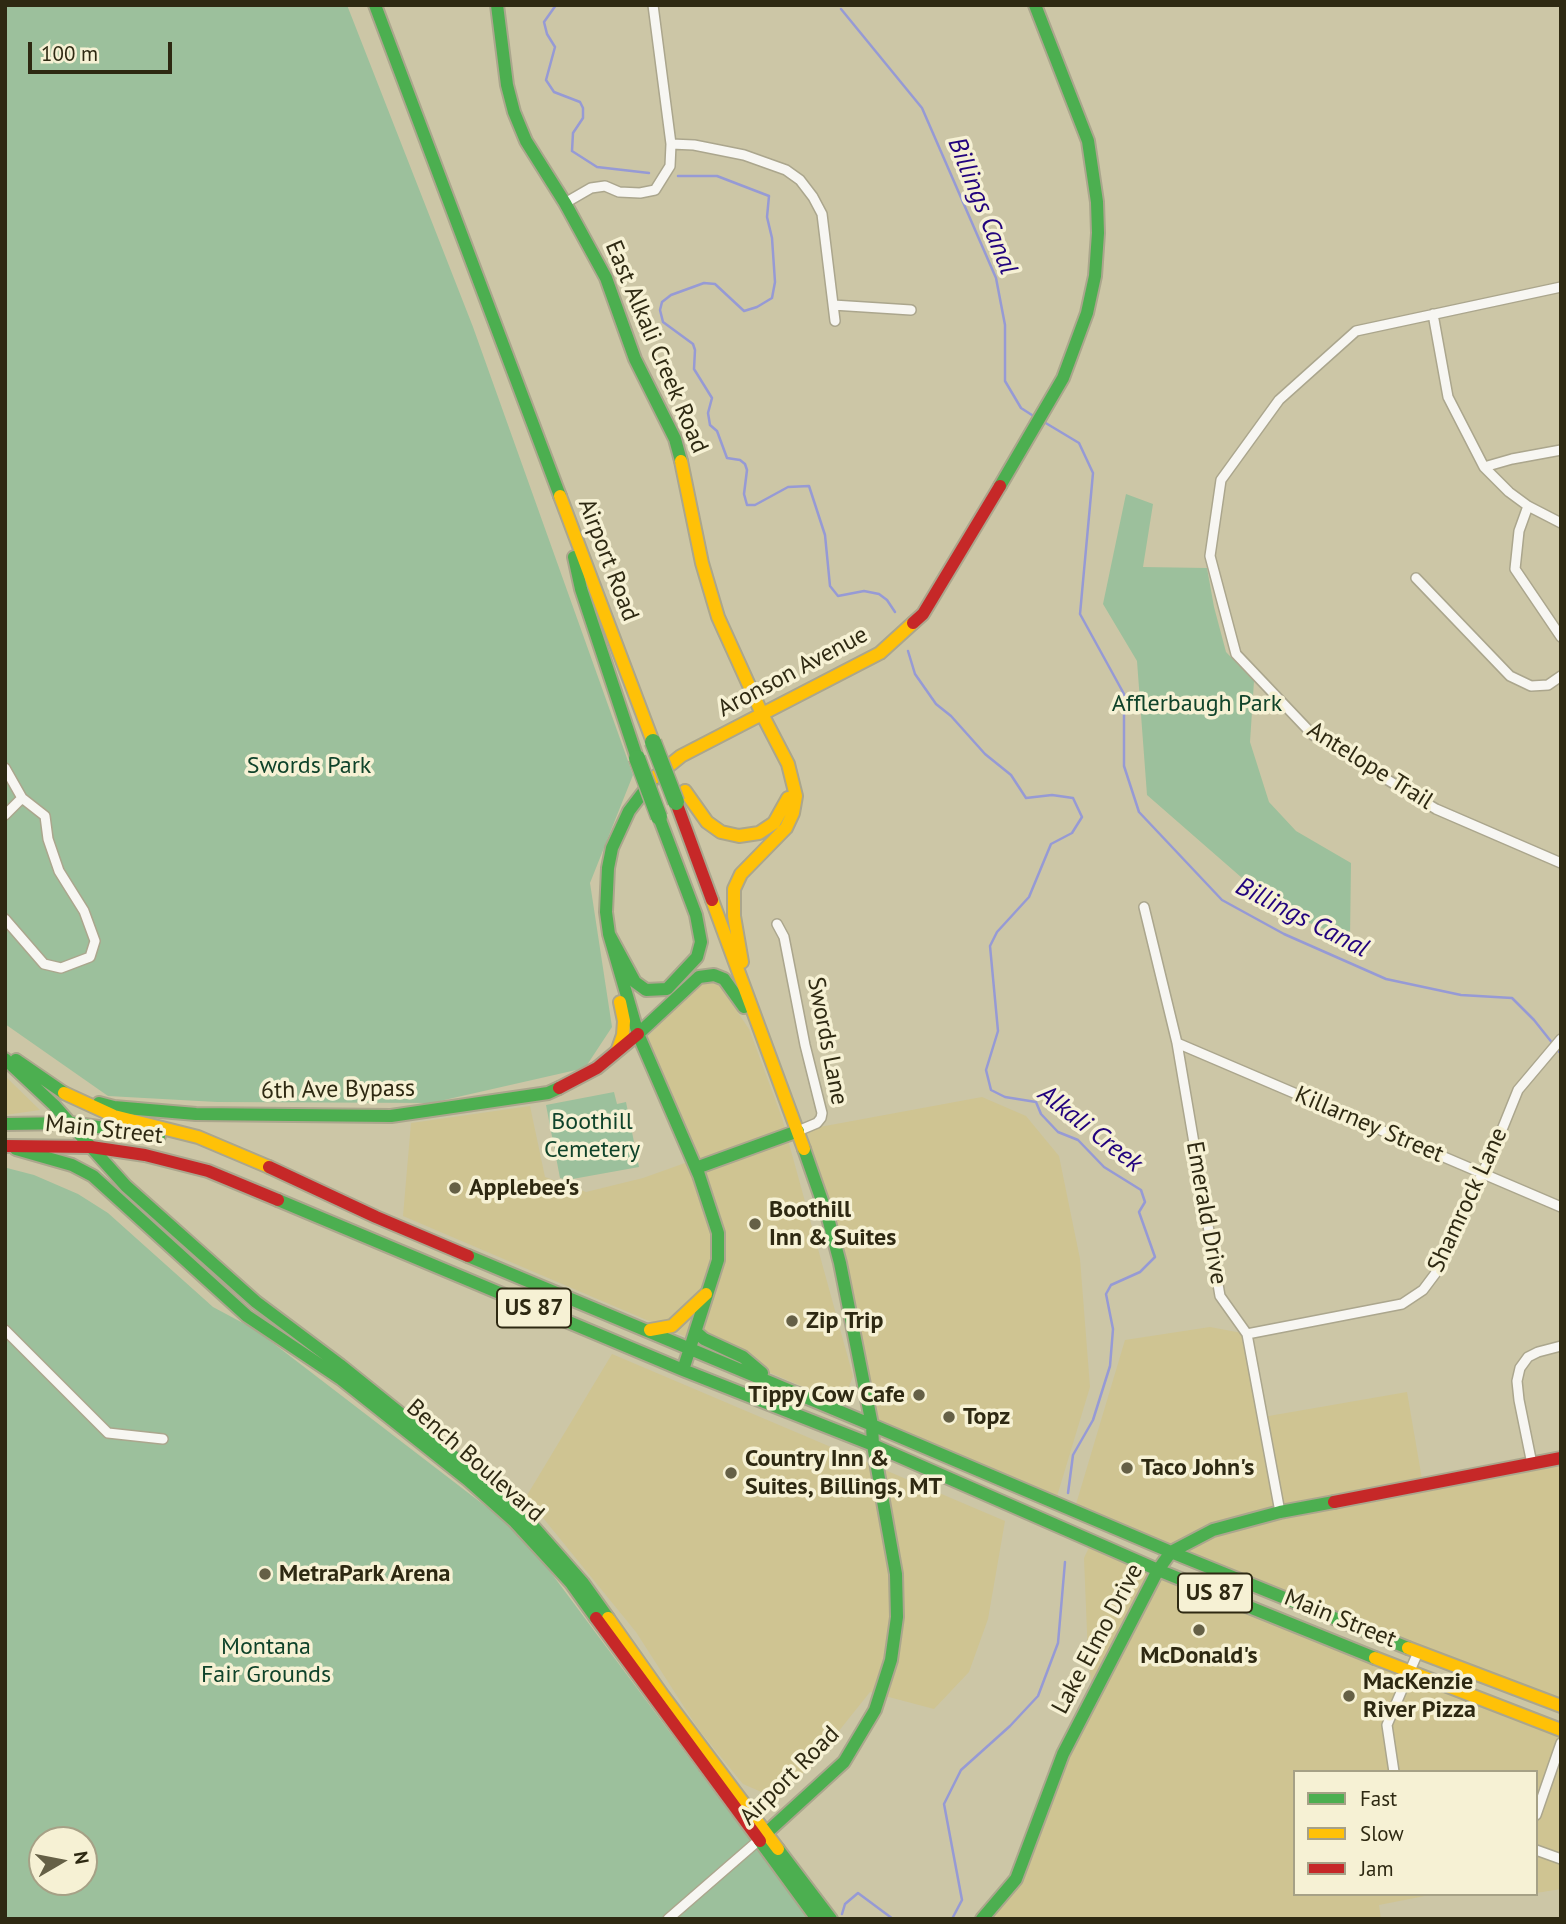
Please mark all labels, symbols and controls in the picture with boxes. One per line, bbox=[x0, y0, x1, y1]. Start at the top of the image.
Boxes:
scale bar bbox=[32, 28, 175, 72]
text: 100 m bbox=[41, 40, 98, 67]
water label: Billings Canal bbox=[940, 133, 1024, 279]
street label: East Alkali Creek Road bbox=[598, 236, 714, 458]
street label: Airport Road bbox=[571, 495, 645, 625]
street label: Aronson Avenue bbox=[713, 620, 873, 724]
park label: Afflerbaugh Park bbox=[1112, 690, 1282, 718]
street label: Antelope Trail bbox=[1302, 716, 1438, 816]
park label: Swords Park bbox=[247, 752, 371, 780]
water label: Billings Canal bbox=[1230, 871, 1374, 965]
street label: Swords Lane bbox=[800, 975, 854, 1107]
street label: 6th Ave Bypass bbox=[261, 1074, 415, 1106]
water label: Alkali Creek bbox=[1032, 1079, 1148, 1179]
street label: Killarney Street bbox=[1290, 1081, 1448, 1169]
park label: Boothill Cemetery bbox=[544, 1108, 640, 1164]
street label: Main Street bbox=[44, 1110, 164, 1150]
street label: Shamrock Lane bbox=[1422, 1123, 1514, 1277]
street label: Emerald Drive bbox=[1179, 1139, 1233, 1287]
place label: Applebee's bbox=[469, 1174, 579, 1202]
marker: Applebee's bbox=[447, 1180, 463, 1196]
place label: Boothill Inn & Suites bbox=[769, 1196, 896, 1252]
marker: Boothill Inn & Suites bbox=[747, 1216, 763, 1232]
road number: US 87 bbox=[497, 1288, 571, 1328]
place label: Zip Trip bbox=[806, 1307, 883, 1335]
marker: Zip Trip bbox=[784, 1313, 800, 1329]
place label: Tippy Cow Cafe bbox=[748, 1381, 905, 1409]
marker: Tippy Cow Cafe bbox=[911, 1387, 927, 1403]
street label: Bench Boulevard bbox=[400, 1393, 550, 1529]
place label: Topz bbox=[963, 1403, 1010, 1431]
marker: Topz bbox=[941, 1409, 957, 1425]
place label: Country Inn & Suites, Billings, MT bbox=[745, 1445, 942, 1501]
place label: Taco John's bbox=[1141, 1454, 1254, 1482]
marker: Taco John's bbox=[1119, 1460, 1135, 1476]
marker: Country Inn & Suites, Billings, MT bbox=[723, 1465, 739, 1481]
street label: Lake Elmo Drive bbox=[1046, 1559, 1150, 1719]
place label: MetraPark Arena bbox=[279, 1560, 450, 1588]
marker: MetraPark Arena bbox=[257, 1566, 273, 1582]
road number: US 87 bbox=[1178, 1574, 1252, 1612]
street label: Main Street bbox=[1280, 1584, 1400, 1654]
marker: McDonald's bbox=[1191, 1622, 1207, 1638]
park label: Montana Fair Grounds bbox=[201, 1633, 331, 1689]
place label: McDonald's bbox=[1140, 1642, 1258, 1670]
place label: MacKenzie River Pizza bbox=[1363, 1668, 1476, 1724]
marker: MacKenzie River Pizza bbox=[1341, 1688, 1357, 1704]
street label: Airport Road bbox=[734, 1720, 846, 1832]
legend bbox=[1293, 1770, 1538, 1896]
text: Fast bbox=[1360, 1785, 1397, 1812]
text: Slow bbox=[1360, 1820, 1404, 1847]
north arrow bbox=[28, 1826, 98, 1896]
text: N bbox=[69, 1849, 95, 1866]
text: Jam bbox=[1360, 1855, 1394, 1882]

